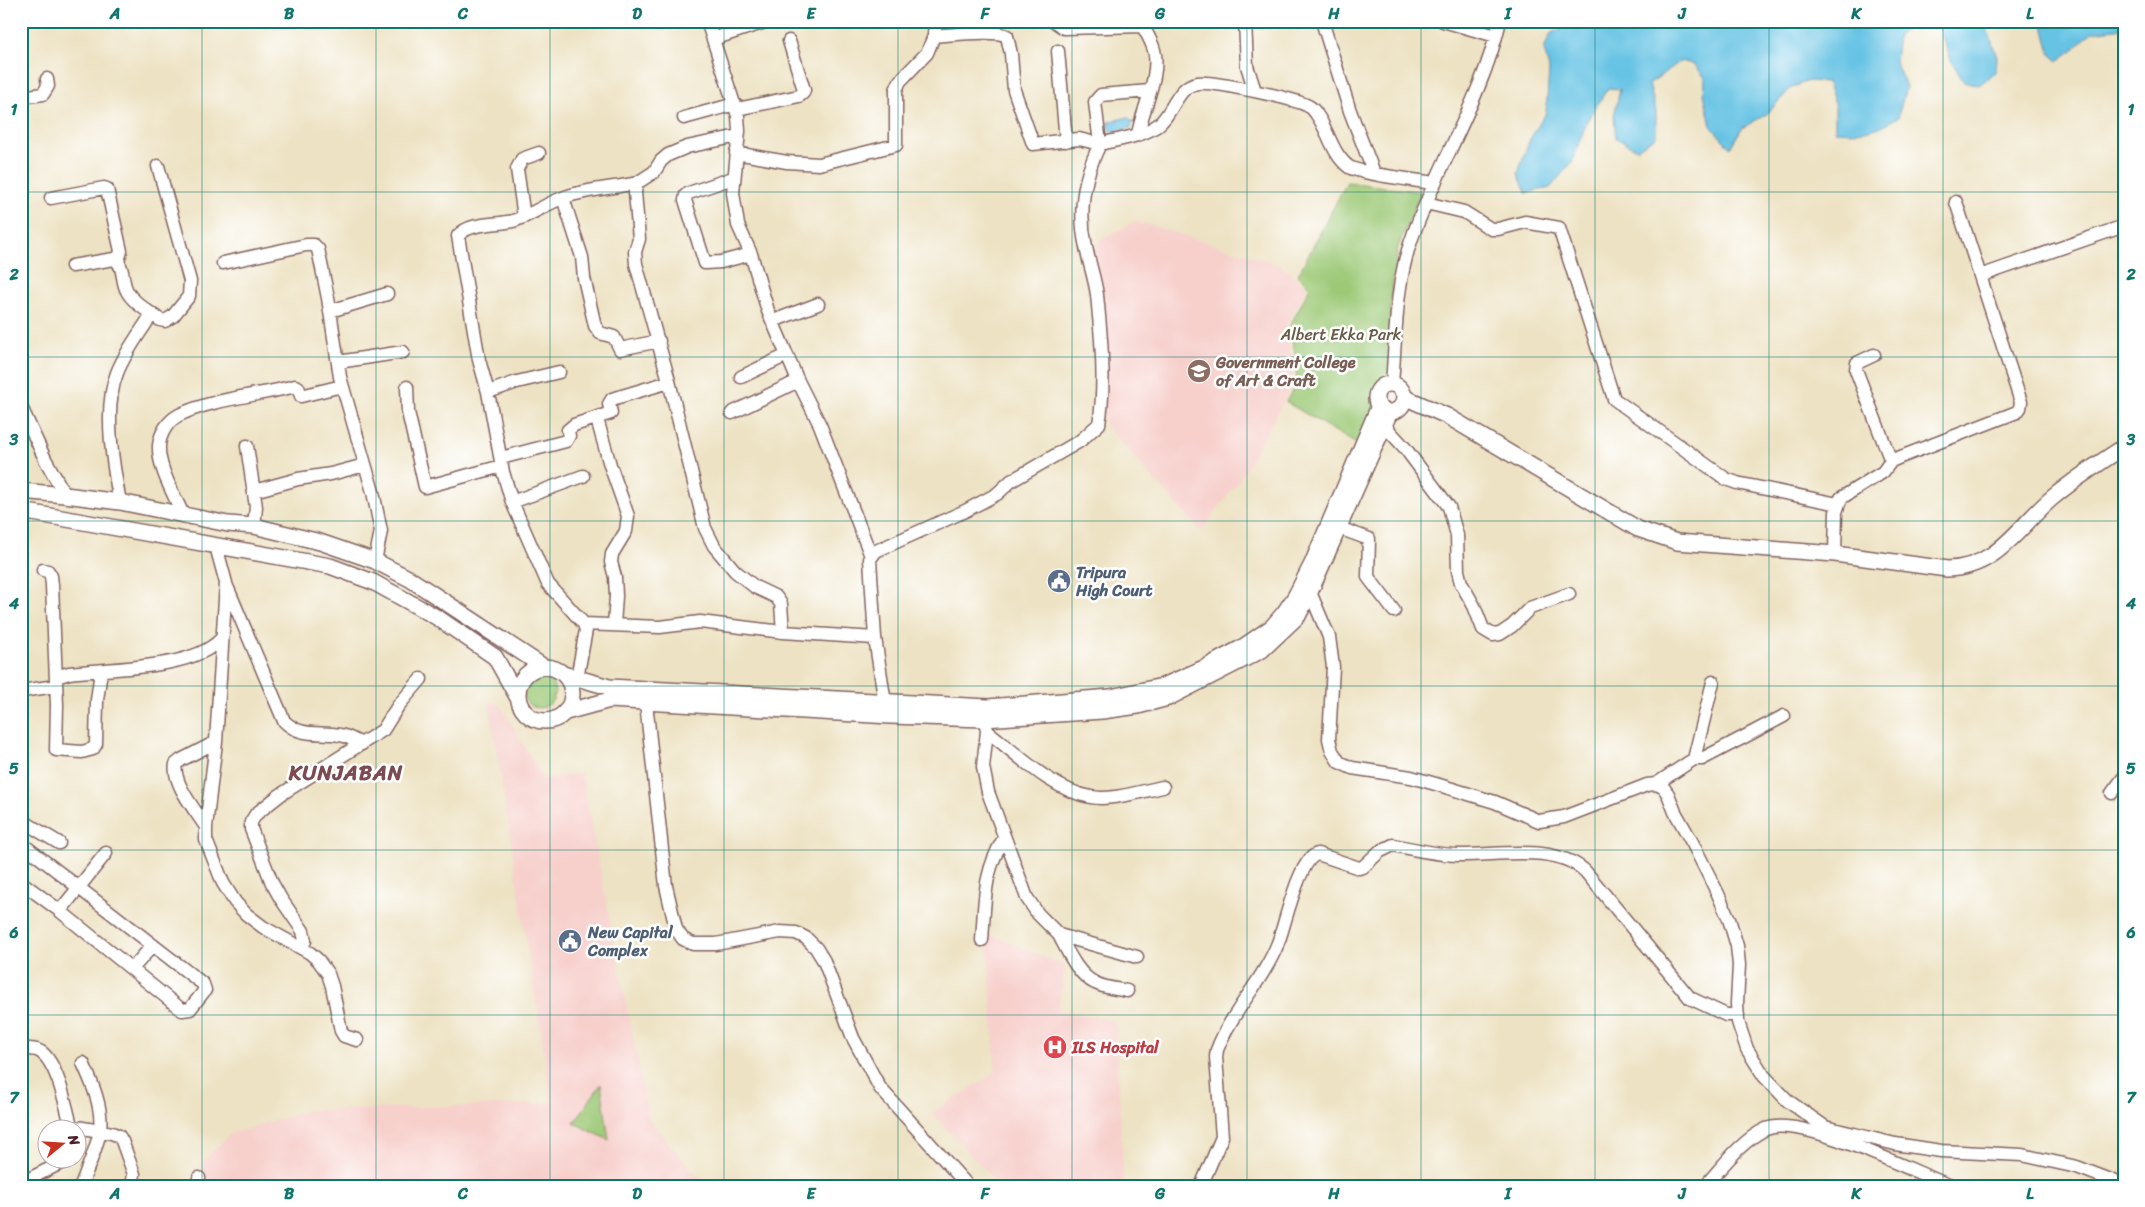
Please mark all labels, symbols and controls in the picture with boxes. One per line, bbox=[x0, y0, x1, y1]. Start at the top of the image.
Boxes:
text: A bbox=[109, 0, 120, 28]
text: B bbox=[284, 0, 295, 28]
text: C bbox=[457, 0, 469, 28]
text: D bbox=[632, 0, 642, 28]
text: E bbox=[807, 0, 817, 28]
text: F bbox=[980, 0, 991, 28]
text: G bbox=[1154, 0, 1166, 28]
text: H bbox=[1327, 0, 1340, 28]
text: I bbox=[1504, 0, 1513, 28]
text: J bbox=[1677, 0, 1687, 28]
text: K bbox=[1850, 0, 1862, 28]
text: L bbox=[2026, 0, 2034, 28]
text: 1 bbox=[11, 95, 18, 124]
text: 1 bbox=[2128, 95, 2135, 124]
text: 2 bbox=[8, 260, 19, 289]
text: 2 bbox=[2125, 260, 2136, 289]
park label: Albert Ekka Park bbox=[1280, 320, 1402, 349]
place label: Government College of Art & Craft bbox=[1215, 348, 1356, 395]
school or university icon: Government College of Art & Craft bbox=[1186, 358, 1212, 384]
text: 3 bbox=[9, 425, 19, 454]
text: 3 bbox=[2126, 425, 2136, 454]
place label: Tripura High Court bbox=[1075, 558, 1153, 605]
public building icon: Tripura High Court bbox=[1046, 568, 1072, 594]
text: 4 bbox=[8, 589, 19, 618]
text: 4 bbox=[2125, 589, 2136, 618]
text: 5 bbox=[9, 754, 19, 783]
district label: KUNJABAN bbox=[288, 754, 403, 792]
text: 5 bbox=[2126, 754, 2136, 783]
text: 6 bbox=[8, 918, 19, 947]
place label: New Capital Complex bbox=[587, 918, 674, 965]
text: 6 bbox=[2125, 918, 2136, 947]
public building icon: New Capital Complex bbox=[557, 928, 583, 954]
place label: ILS Hospital bbox=[1071, 1033, 1160, 1062]
hospital icon: ILS Hospital bbox=[1042, 1034, 1068, 1060]
text: 7 bbox=[9, 1083, 20, 1112]
text: 7 bbox=[2126, 1083, 2137, 1112]
north arrow bbox=[38, 1120, 88, 1170]
text: N bbox=[60, 1131, 87, 1149]
text: A bbox=[109, 1179, 120, 1207]
text: B bbox=[284, 1179, 295, 1207]
text: C bbox=[457, 1179, 469, 1207]
text: D bbox=[632, 1179, 642, 1207]
text: E bbox=[807, 1179, 817, 1207]
text: F bbox=[980, 1179, 991, 1207]
text: G bbox=[1154, 1179, 1166, 1207]
text: H bbox=[1327, 1179, 1340, 1207]
text: I bbox=[1504, 1179, 1513, 1207]
text: J bbox=[1677, 1179, 1687, 1207]
text: K bbox=[1850, 1179, 1862, 1207]
text: L bbox=[2026, 1179, 2034, 1207]

